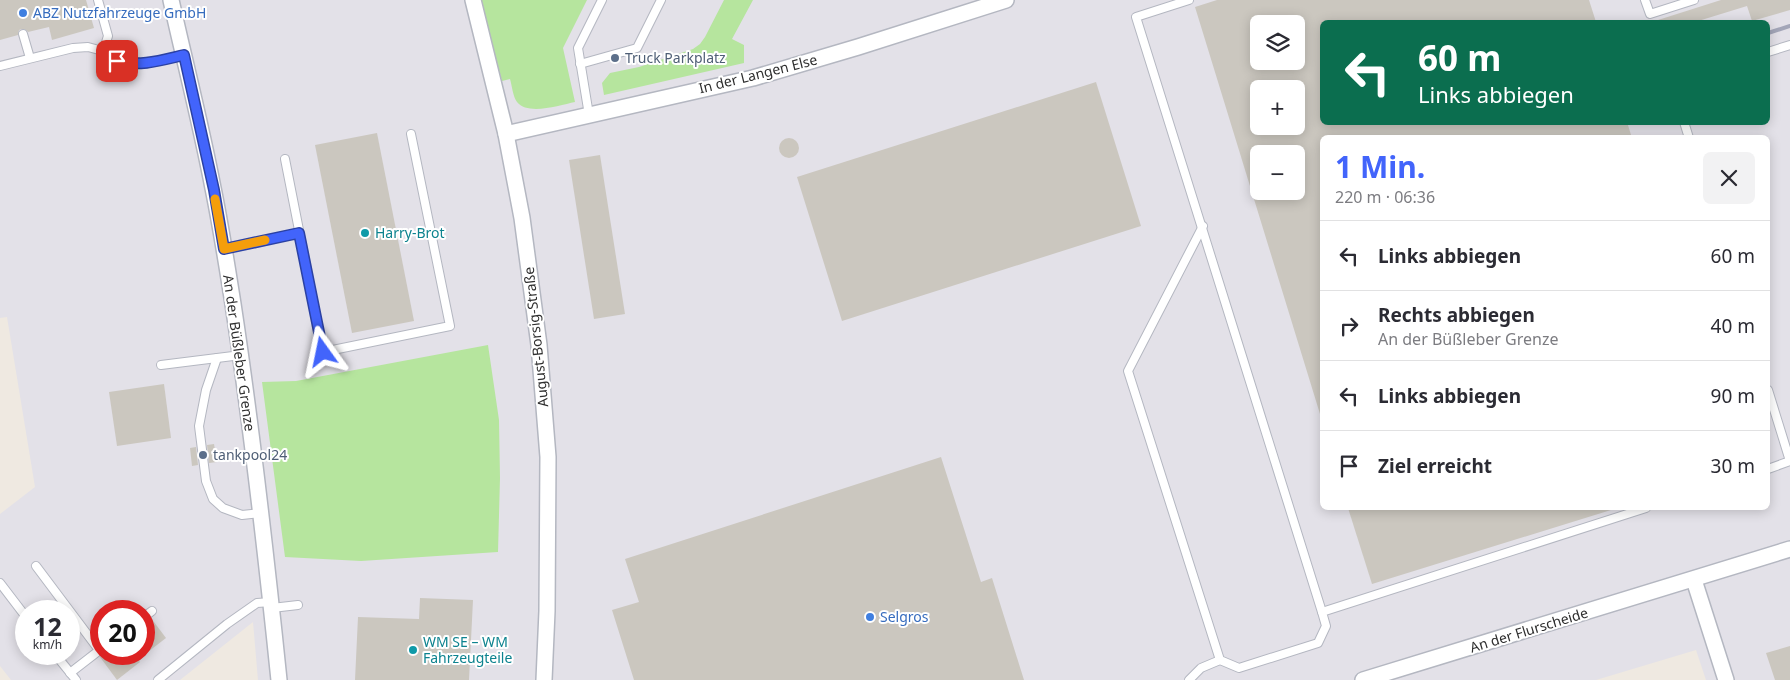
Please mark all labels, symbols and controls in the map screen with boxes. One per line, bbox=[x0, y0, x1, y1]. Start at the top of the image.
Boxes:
place label: ABZ Nutzfahrzeuge GmbH bbox=[33, 3, 206, 22]
marker: ABZ Nutzfahrzeuge GmbH bbox=[17, 7, 29, 19]
map controls bbox=[1250, 15, 1305, 200]
button: layers bbox=[1250, 15, 1305, 70]
text: 60 m bbox=[1418, 34, 1501, 81]
pin bbox=[96, 40, 138, 82]
icon: left bbox=[1335, 40, 1400, 105]
icon: arrive bbox=[103, 47, 131, 75]
place label: Truck Parkplatz bbox=[625, 48, 726, 67]
street label: In der Langen Else bbox=[697, 50, 819, 97]
marker: Truck Parkplatz bbox=[609, 52, 621, 64]
text: Links abbiegen bbox=[1418, 79, 1574, 109]
button: + bbox=[1250, 80, 1305, 135]
button: − bbox=[1250, 145, 1305, 200]
text: 1 Min. bbox=[1335, 146, 1425, 187]
button: close bbox=[1703, 152, 1755, 204]
text: 220 m · 06:36 bbox=[1335, 186, 1435, 208]
place label: Harry-Brot bbox=[375, 223, 445, 242]
marker: Harry-Brot bbox=[359, 227, 371, 239]
icon: left bbox=[1335, 242, 1363, 270]
text: Links abbiegen bbox=[1378, 243, 1521, 269]
text: 60 m bbox=[1711, 243, 1755, 269]
street label: August-Borsig-Straße bbox=[519, 266, 552, 408]
street label: An der Büßleber Grenze bbox=[219, 273, 260, 433]
text: Rechts abbiegen bbox=[1378, 302, 1535, 328]
icon: right bbox=[1335, 312, 1363, 340]
text: 40 m bbox=[1711, 313, 1755, 339]
position arrow bbox=[296, 325, 348, 377]
text: An der Büßleber Grenze bbox=[1378, 328, 1558, 350]
icon: left bbox=[1335, 382, 1363, 410]
text: Links abbiegen bbox=[1378, 383, 1521, 409]
text: 90 m bbox=[1711, 383, 1755, 409]
place label: tankpool24 bbox=[213, 445, 287, 464]
marker: tankpool24 bbox=[197, 449, 209, 461]
icon: arrive bbox=[1335, 452, 1363, 480]
text: Ziel erreicht bbox=[1378, 453, 1492, 479]
text: 30 m bbox=[1711, 453, 1755, 479]
speed limit sign: 20 bbox=[90, 600, 155, 665]
street label: An der Flurscheide bbox=[1467, 602, 1590, 657]
place label: Selgros bbox=[880, 607, 929, 626]
text: 12 bbox=[33, 609, 62, 643]
marker: Selgros bbox=[864, 611, 876, 623]
place label: WM SE – WM Fahrzeugteile bbox=[423, 632, 512, 667]
text: km/h bbox=[33, 636, 62, 653]
marker: WM SE – WM Fahrzeugteile bbox=[407, 644, 419, 656]

